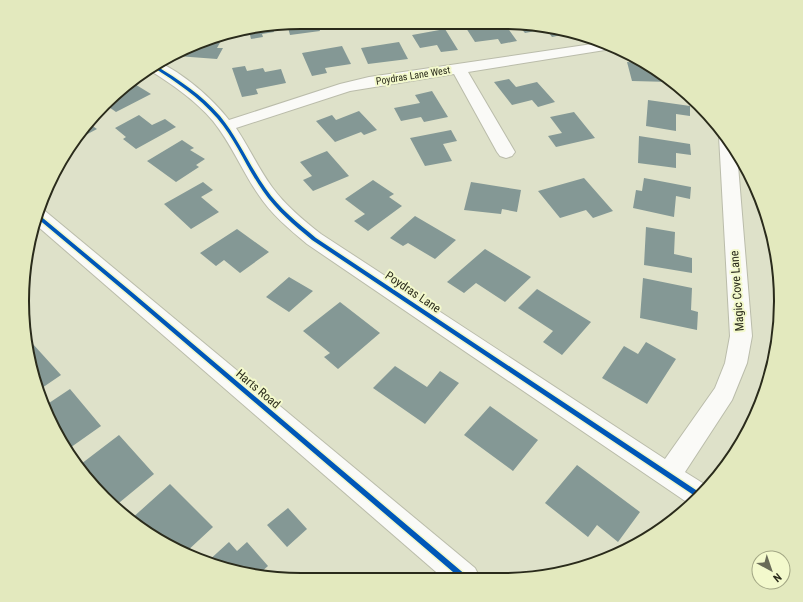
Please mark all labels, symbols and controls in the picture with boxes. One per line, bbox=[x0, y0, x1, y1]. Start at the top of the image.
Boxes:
street label: Poydras Lane West bbox=[375, 64, 451, 87]
street label: Magic Cove Lane bbox=[727, 250, 747, 332]
street label: Poydras Lane bbox=[383, 268, 444, 316]
street label: Harts Road bbox=[233, 367, 283, 411]
north arrow bbox=[751, 550, 791, 590]
text: N bbox=[770, 570, 784, 585]

